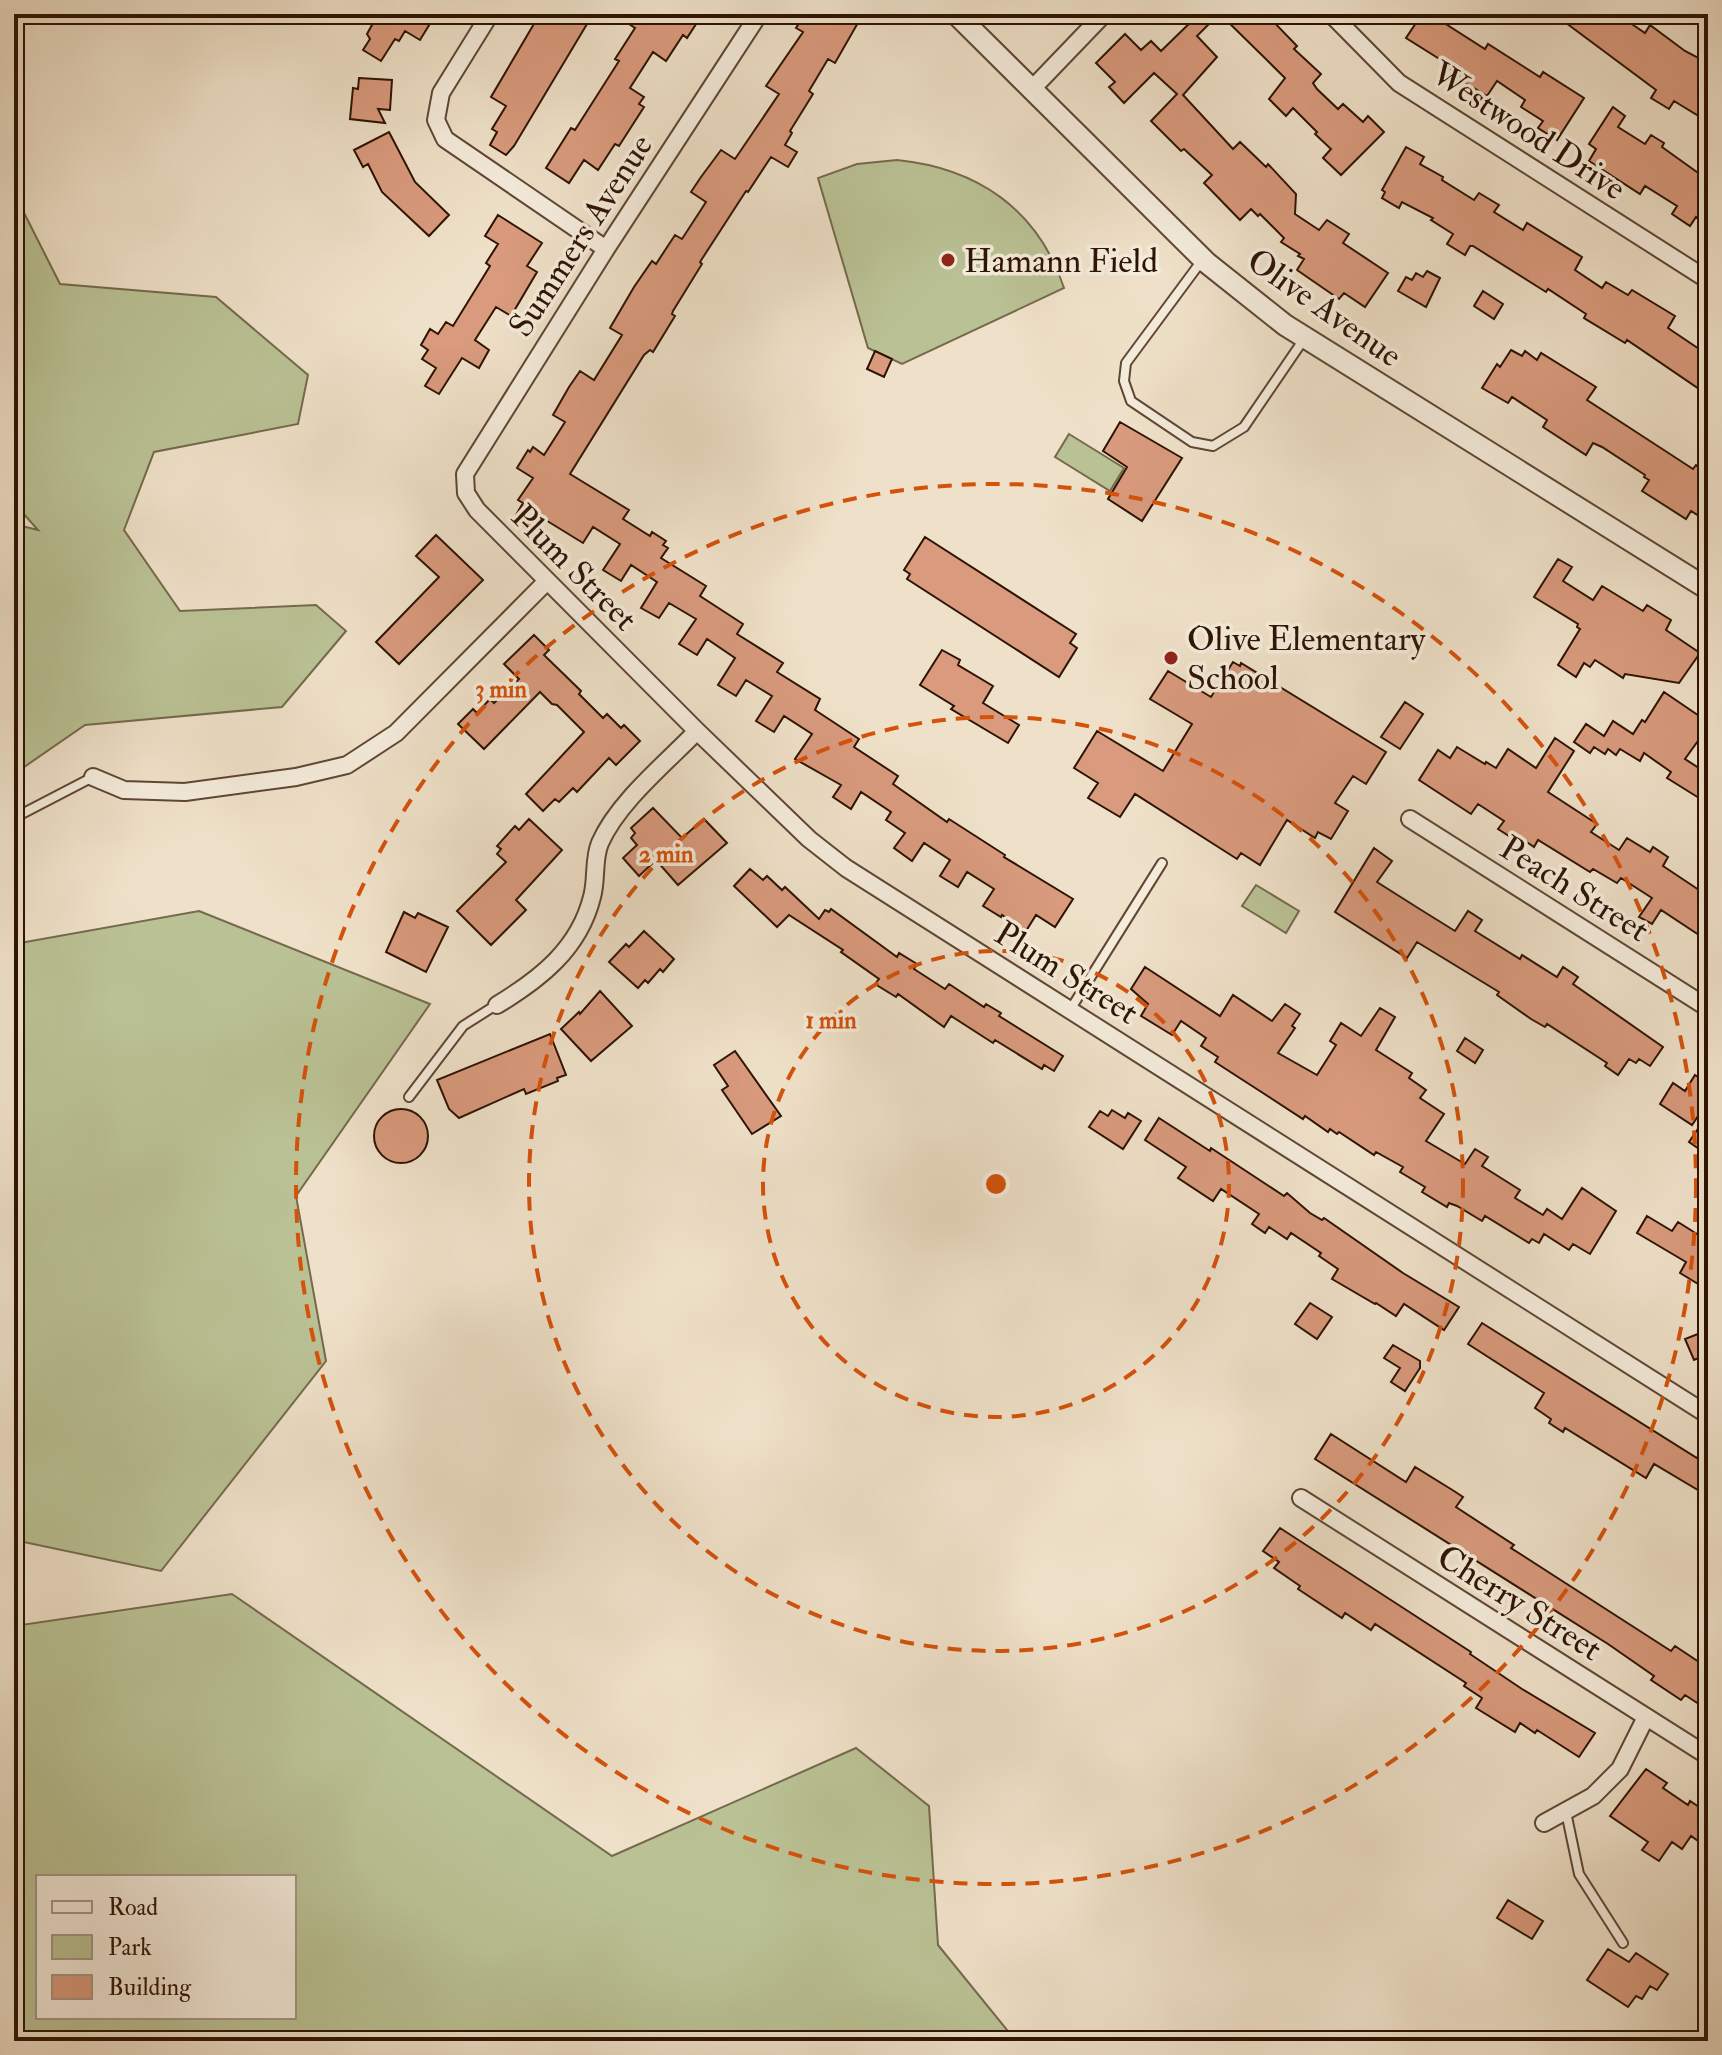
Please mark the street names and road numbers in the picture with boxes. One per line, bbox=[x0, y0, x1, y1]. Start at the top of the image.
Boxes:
street label: Westwood Drive bbox=[1422, 52, 1634, 210]
street label: Summers Avenue bbox=[500, 126, 663, 345]
street label: Olive Avenue bbox=[1238, 239, 1410, 377]
street label: Plum Street bbox=[502, 496, 646, 640]
street label: Peach Street bbox=[1492, 827, 1657, 952]
street label: Plum Street bbox=[986, 912, 1146, 1034]
street label: Cherry Street bbox=[1429, 1536, 1610, 1671]

